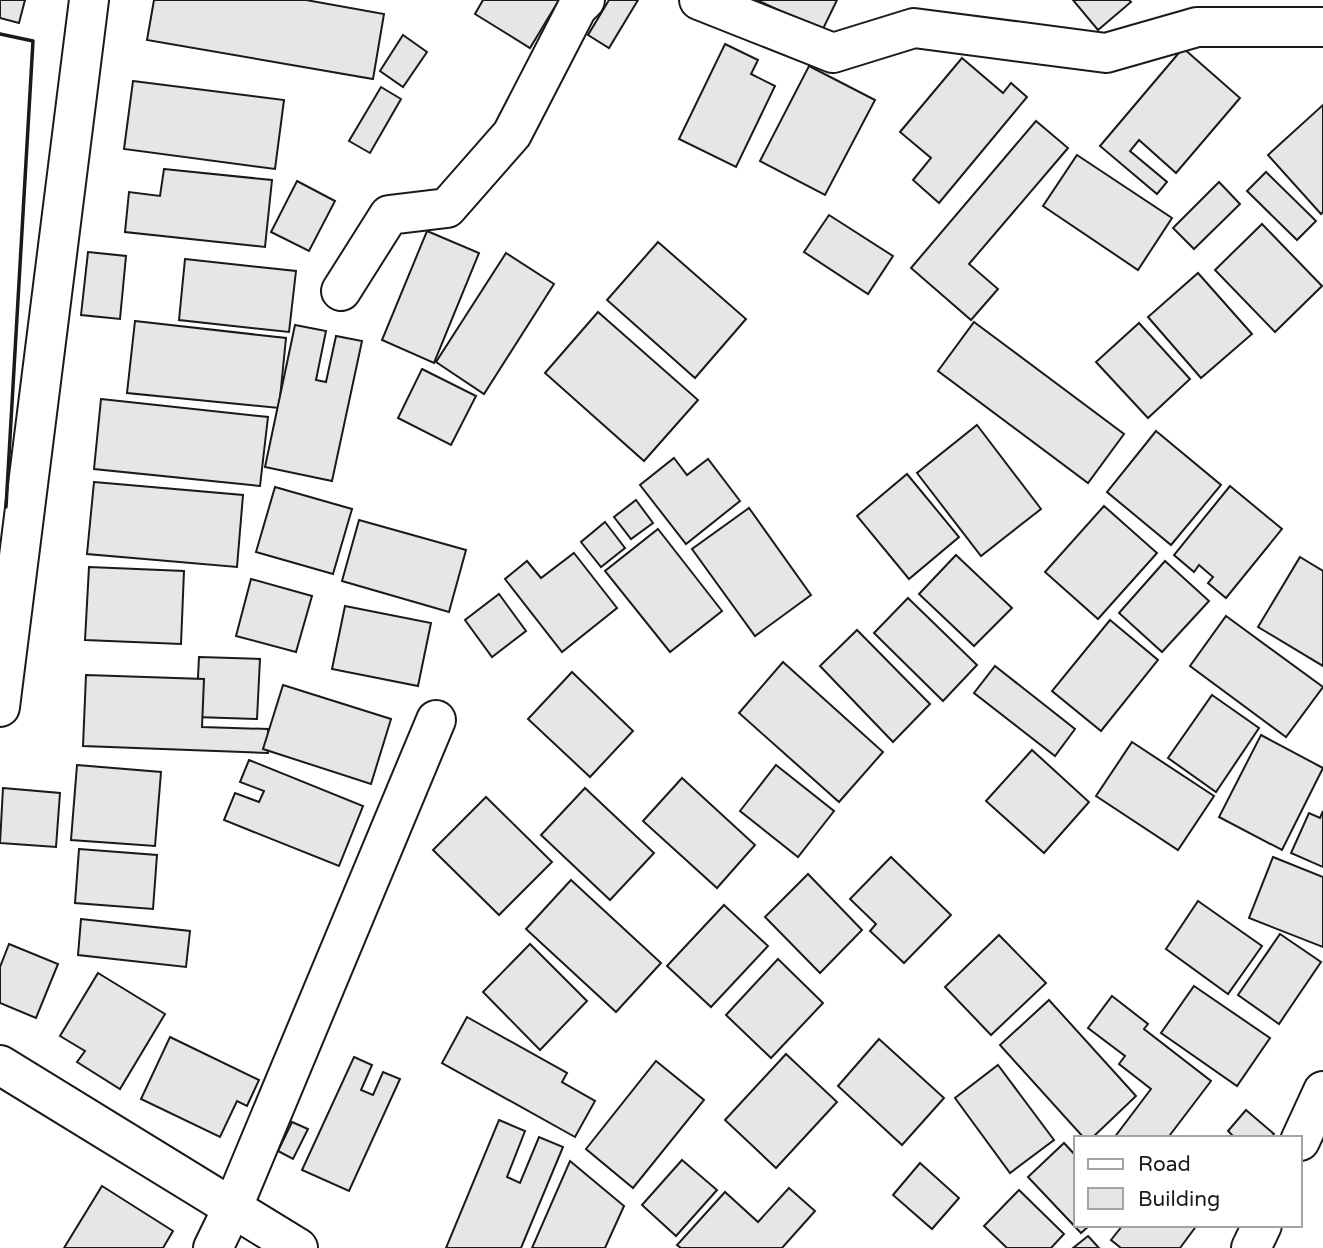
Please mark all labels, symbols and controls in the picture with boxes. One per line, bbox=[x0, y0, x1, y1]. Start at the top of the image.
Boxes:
legend bbox=[1074, 1136, 1302, 1227]
text: Road bbox=[1138, 1152, 1191, 1177]
text: Building bbox=[1138, 1187, 1220, 1212]

